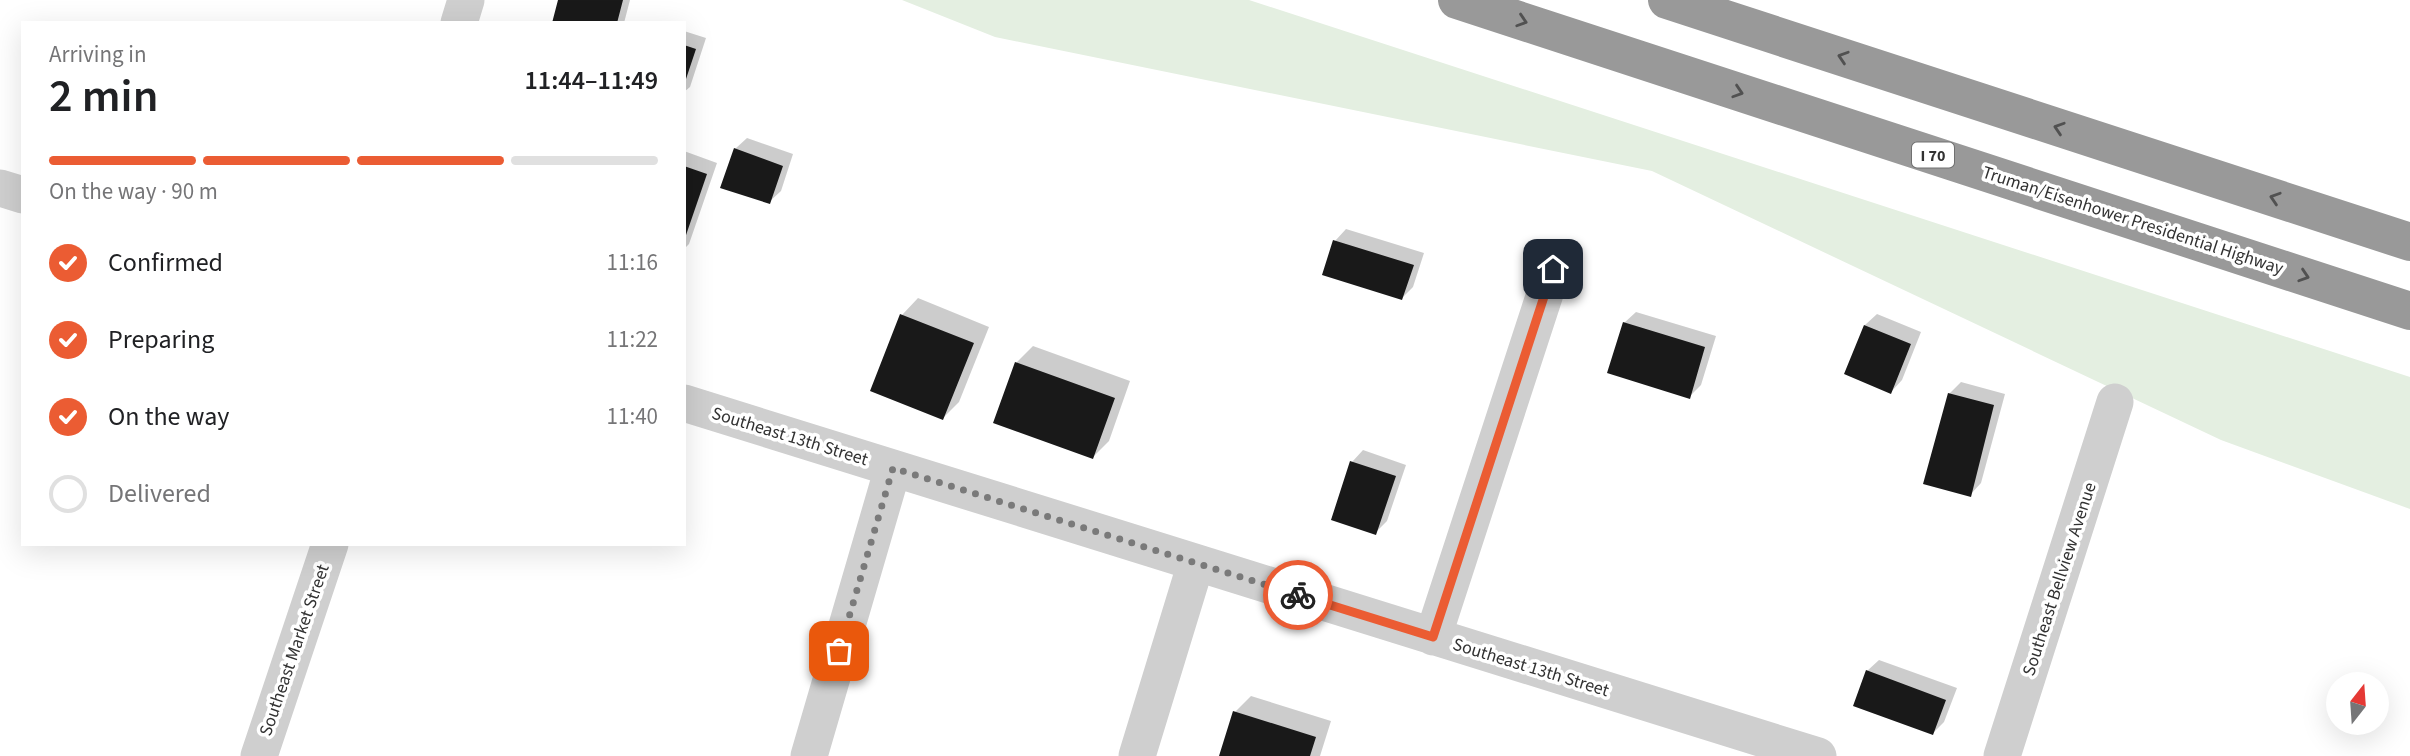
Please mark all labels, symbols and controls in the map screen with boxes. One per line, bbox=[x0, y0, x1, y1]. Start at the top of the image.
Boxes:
one-way arrow bbox=[1515, 13, 1527, 27]
text: Arriving in bbox=[49, 38, 147, 71]
one-way arrow bbox=[1837, 51, 1849, 66]
text: 11:44–11:49 bbox=[525, 62, 658, 99]
text: 2 min bbox=[49, 64, 158, 129]
one-way arrow bbox=[1732, 83, 1744, 98]
one-way arrow bbox=[2053, 122, 2066, 136]
road number: I 70 bbox=[1912, 142, 1954, 168]
street label: Truman/Eisenhower Presidential Highway bbox=[1979, 160, 2287, 281]
text: On the way · 90 m bbox=[49, 175, 218, 208]
one-way arrow bbox=[2270, 192, 2282, 207]
pin bbox=[1523, 239, 1583, 299]
icon: check bbox=[49, 244, 87, 282]
text: Confirmed bbox=[108, 244, 223, 281]
text: 11:16 bbox=[607, 246, 658, 279]
icon: home bbox=[1534, 250, 1572, 288]
one-way arrow bbox=[2297, 268, 2309, 282]
icon: check bbox=[49, 321, 87, 359]
text: Preparing bbox=[108, 321, 214, 358]
text: 11:22 bbox=[607, 323, 658, 356]
icon: check bbox=[49, 398, 87, 436]
text: On the way bbox=[108, 398, 229, 435]
text: 11:40 bbox=[607, 400, 658, 433]
street label: Southeast 13th Street bbox=[709, 401, 871, 472]
text: Delivered bbox=[108, 475, 211, 512]
street label: Southeast Bellview Avenue bbox=[2016, 479, 2103, 679]
courier bbox=[1263, 560, 1333, 630]
street label: Southeast Market Street bbox=[253, 561, 336, 739]
icon: bike bbox=[1279, 576, 1317, 614]
pin bbox=[809, 621, 869, 681]
icon: bag bbox=[820, 632, 858, 670]
street label: Southeast 13th Street bbox=[1450, 632, 1612, 703]
north arrow bbox=[2326, 672, 2389, 735]
map controls bbox=[2326, 672, 2389, 735]

